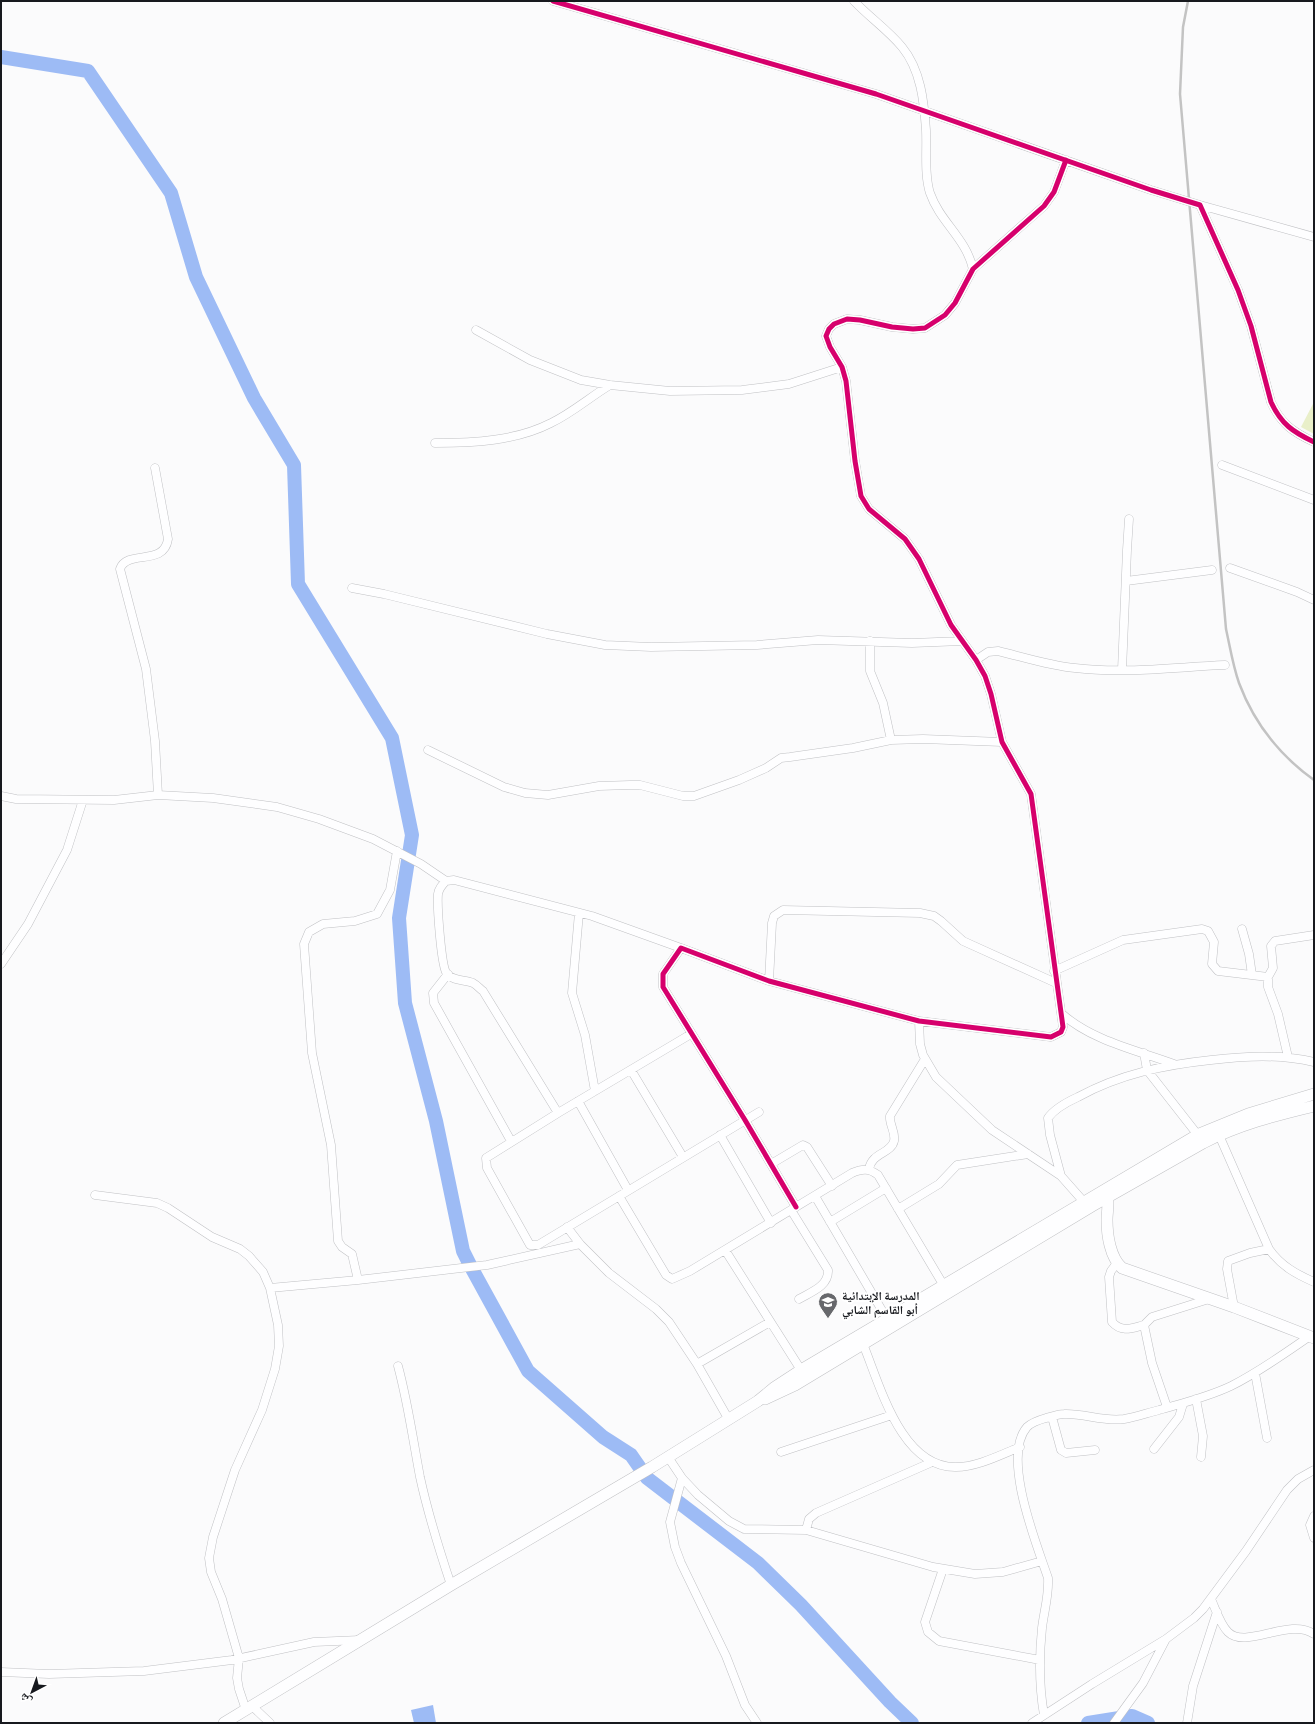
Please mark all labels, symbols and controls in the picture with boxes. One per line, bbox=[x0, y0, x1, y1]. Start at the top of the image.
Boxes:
place label: المدرسة الإبتدائية أبو القاسم الشابي bbox=[842, 1288, 920, 1320]
school or university icon: المدرسة الإبتدائية أبو القاسم الشابي bbox=[817, 1291, 839, 1319]
north arrow bbox=[12, 1672, 52, 1712]
text: ش bbox=[16, 1689, 35, 1709]

